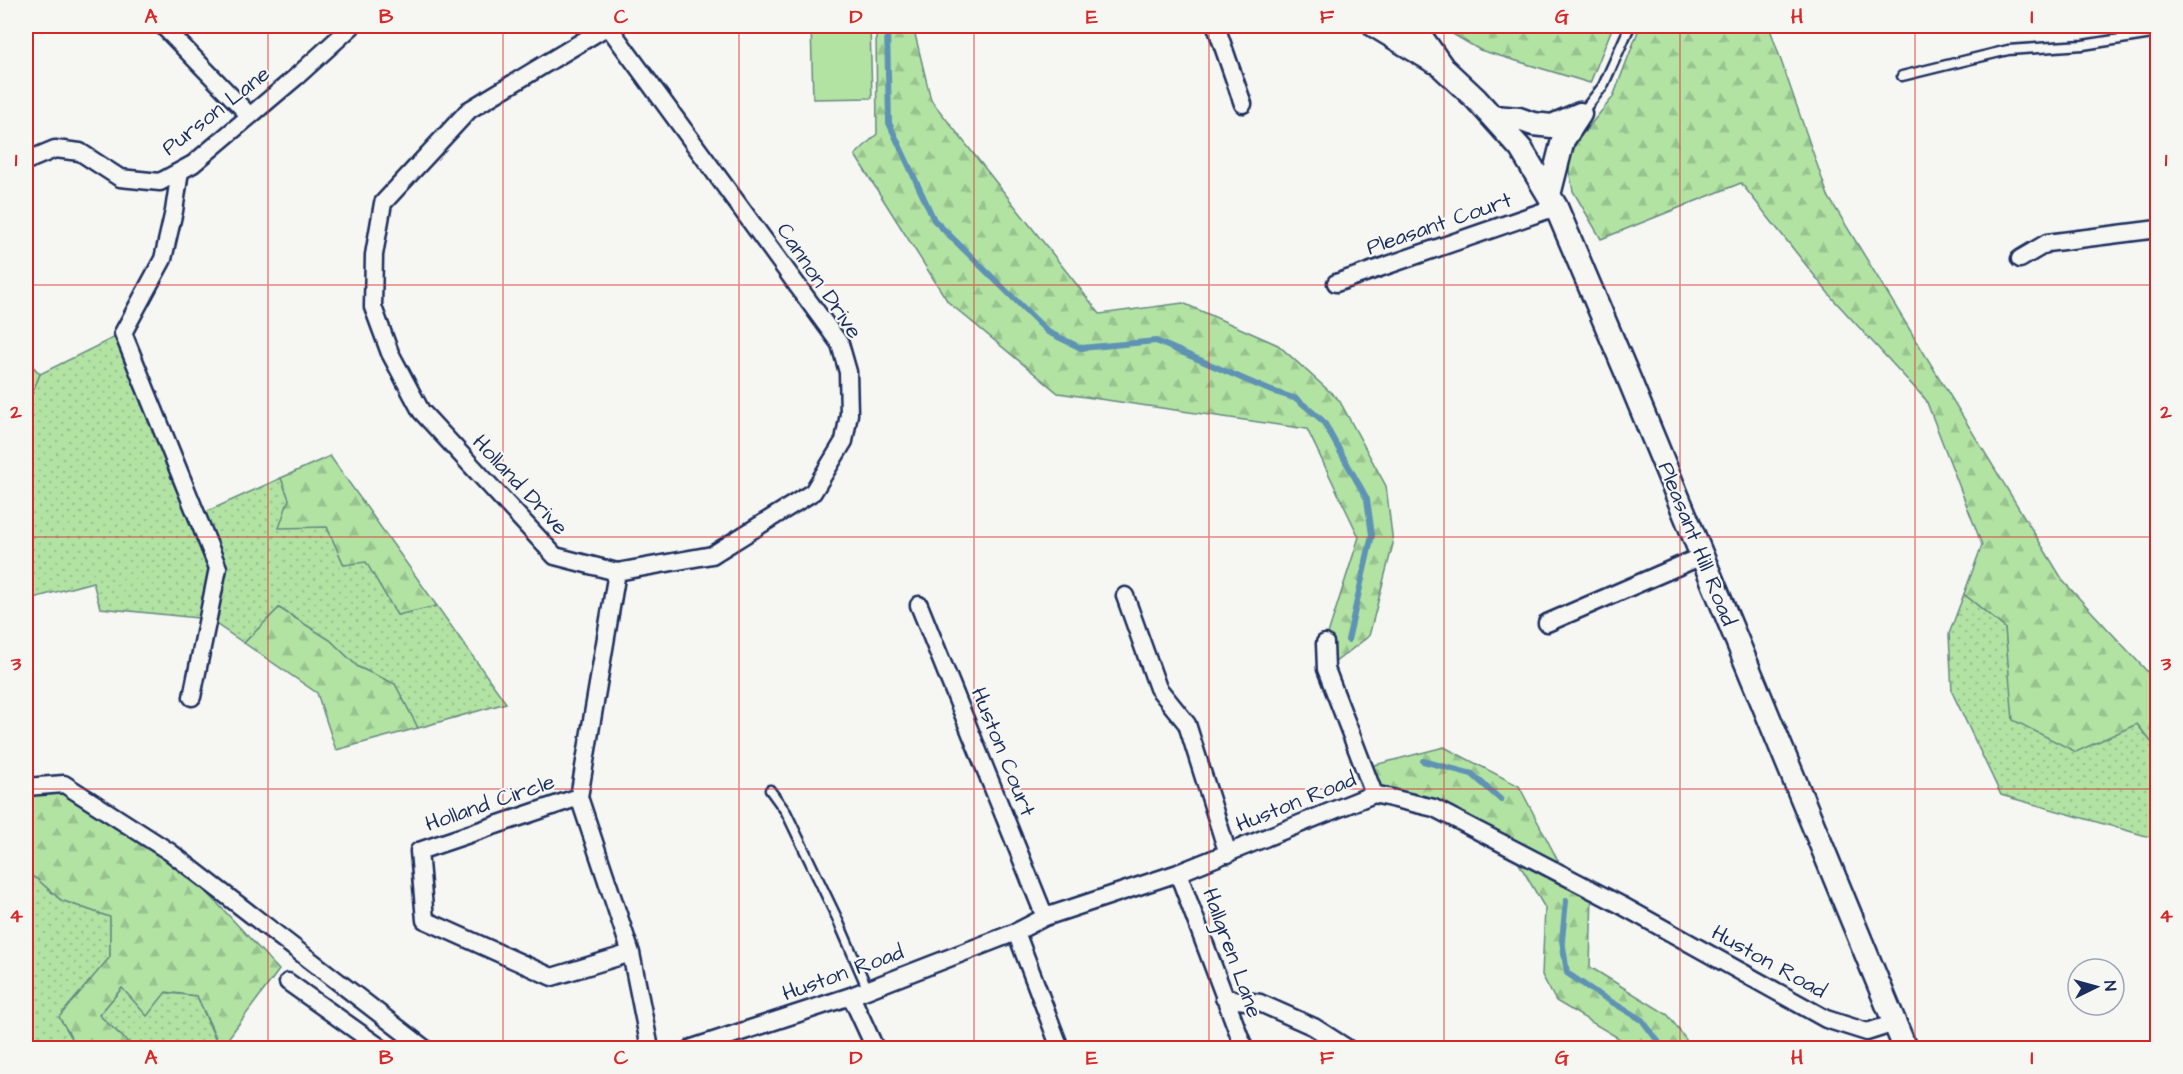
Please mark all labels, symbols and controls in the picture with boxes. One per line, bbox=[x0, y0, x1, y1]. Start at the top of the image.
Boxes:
text: A bbox=[145, 3, 158, 31]
text: B bbox=[379, 3, 394, 31]
text: C bbox=[614, 3, 629, 31]
text: D bbox=[850, 3, 863, 31]
text: E bbox=[1086, 3, 1098, 31]
text: F bbox=[1320, 3, 1335, 31]
text: G bbox=[1555, 3, 1569, 31]
text: H bbox=[1791, 3, 1803, 31]
text: I bbox=[2030, 3, 2034, 31]
street label: Purson Lane bbox=[155, 59, 277, 163]
text: 1 bbox=[15, 146, 18, 174]
text: 1 bbox=[2165, 146, 2168, 174]
street label: Pleasant Court bbox=[1362, 185, 1516, 263]
street label: Cannon Drive bbox=[769, 217, 869, 345]
text: 2 bbox=[9, 398, 22, 426]
text: 2 bbox=[2159, 398, 2172, 426]
street label: Holland Drive bbox=[465, 428, 575, 542]
street label: Pleasant Hill Road bbox=[1650, 457, 1744, 631]
text: 3 bbox=[10, 650, 22, 678]
text: 3 bbox=[2160, 650, 2172, 678]
street label: Huston Court bbox=[963, 683, 1043, 821]
street label: Huston Road bbox=[1231, 764, 1361, 840]
street label: Holland Circle bbox=[421, 766, 559, 840]
street label: Hallgren Lane bbox=[1193, 884, 1270, 1023]
text: 4 bbox=[9, 902, 23, 930]
text: 4 bbox=[2159, 902, 2173, 930]
street label: Huston Road bbox=[1706, 918, 1832, 1006]
street label: Huston Road bbox=[778, 937, 908, 1009]
north arrow bbox=[2066, 957, 2126, 1017]
text: N bbox=[2099, 980, 2121, 992]
text: A bbox=[145, 1044, 158, 1072]
text: B bbox=[379, 1044, 394, 1072]
text: C bbox=[614, 1044, 629, 1072]
text: D bbox=[850, 1044, 863, 1072]
text: E bbox=[1086, 1044, 1098, 1072]
text: F bbox=[1320, 1044, 1335, 1072]
text: G bbox=[1555, 1044, 1569, 1072]
text: H bbox=[1791, 1044, 1803, 1072]
text: I bbox=[2030, 1044, 2034, 1072]

